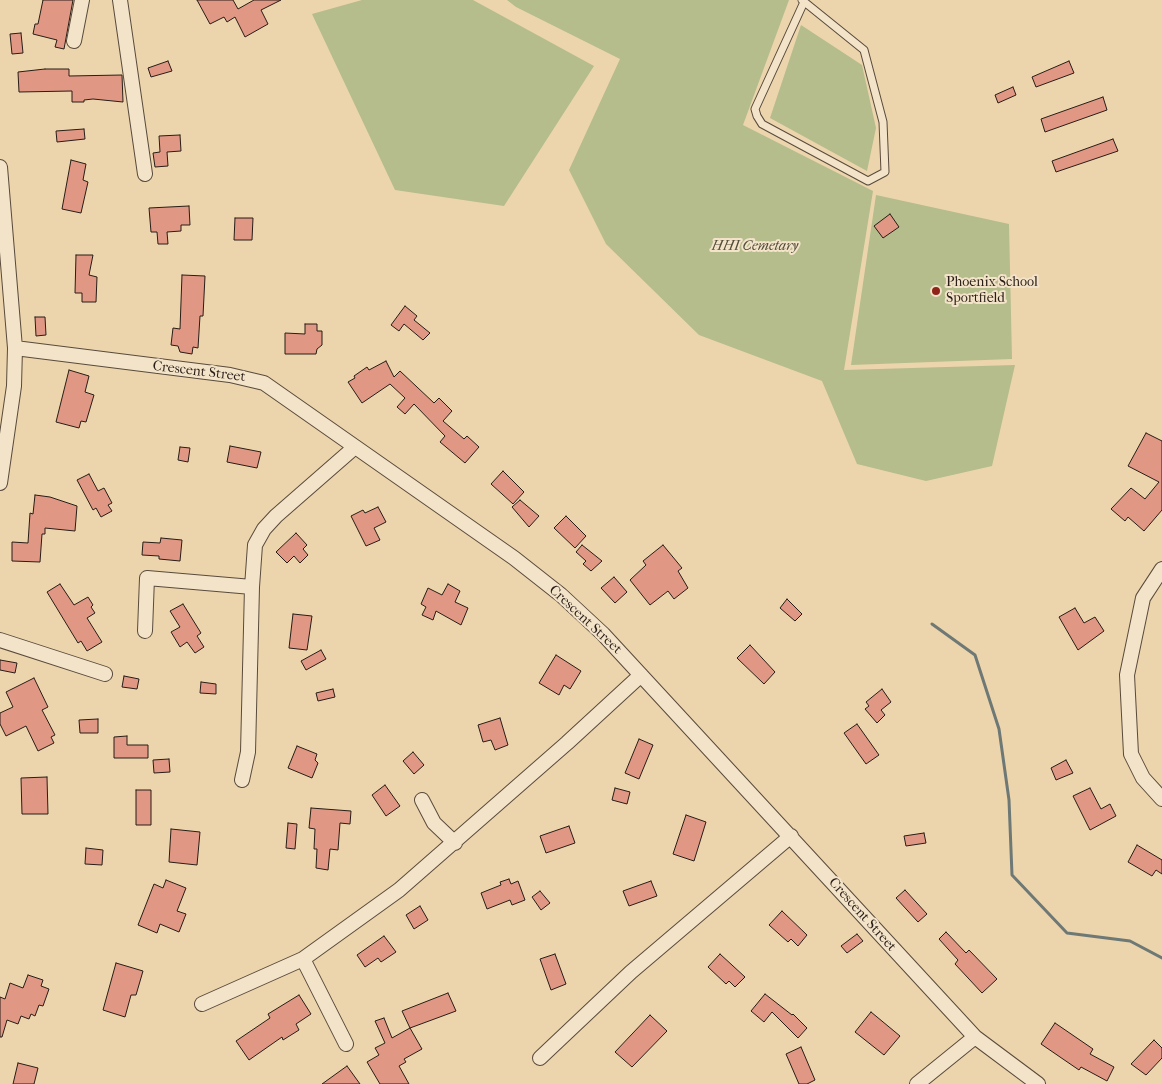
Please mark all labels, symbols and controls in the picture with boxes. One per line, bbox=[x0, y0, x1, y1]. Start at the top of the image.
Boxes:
park label: HHI Cemetary bbox=[712, 239, 798, 255]
place label: Phoenix School Sportfield bbox=[946, 275, 1038, 308]
marker: Phoenix School Sportfield bbox=[930, 285, 942, 297]
street label: Crescent Street bbox=[152, 358, 246, 386]
street label: Crescent Street bbox=[545, 582, 625, 658]
street label: Crescent Street bbox=[825, 875, 899, 955]

